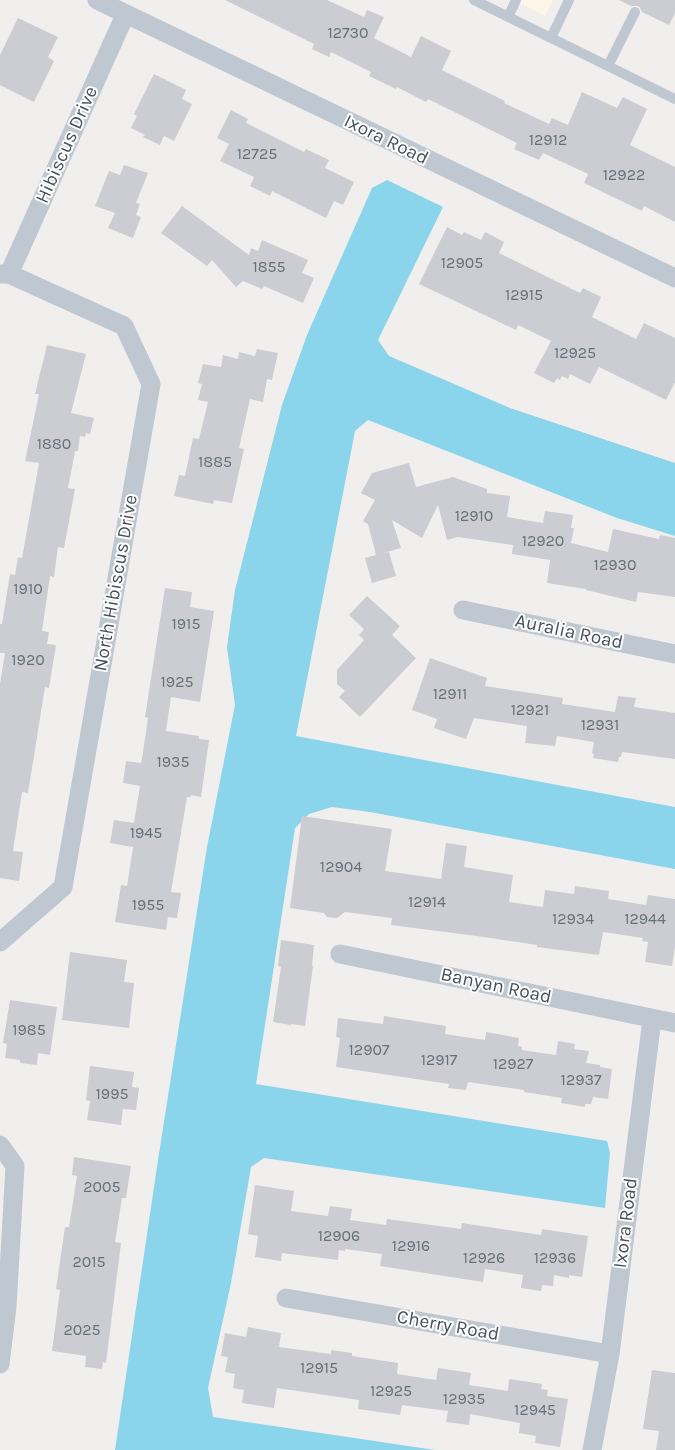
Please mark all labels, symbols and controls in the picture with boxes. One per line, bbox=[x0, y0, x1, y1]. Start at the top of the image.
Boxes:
house number: 12730 bbox=[327, 23, 369, 43]
street label: Hibiscus Drive bbox=[31, 83, 103, 207]
street label: Ixora Road bbox=[340, 110, 432, 170]
house number: 12912 bbox=[529, 130, 567, 150]
house number: 12725 bbox=[237, 144, 277, 164]
house number: 12922 bbox=[603, 165, 645, 185]
house number: 12905 bbox=[441, 253, 483, 273]
house number: 1855 bbox=[252, 257, 286, 277]
house number: 12915 bbox=[505, 285, 543, 305]
house number: 12925 bbox=[554, 343, 596, 363]
house number: 1880 bbox=[37, 434, 71, 454]
house number: 1885 bbox=[198, 452, 232, 472]
street label: North Hibiscus Drive bbox=[89, 493, 143, 673]
house number: 12910 bbox=[455, 506, 493, 526]
house number: 12920 bbox=[522, 531, 564, 551]
house number: 12930 bbox=[594, 555, 636, 575]
house number: 1910 bbox=[13, 579, 43, 599]
street label: Auralia Road bbox=[513, 609, 625, 655]
house number: 1915 bbox=[172, 614, 200, 634]
house number: 1920 bbox=[11, 650, 45, 670]
house number: 1925 bbox=[161, 672, 193, 692]
house number: 12911 bbox=[433, 684, 467, 704]
house number: 12921 bbox=[511, 700, 549, 720]
house number: 12931 bbox=[581, 715, 619, 735]
house number: 1935 bbox=[156, 752, 190, 772]
house number: 1945 bbox=[130, 823, 162, 843]
house number: 12904 bbox=[320, 857, 362, 877]
house number: 12914 bbox=[408, 892, 446, 912]
house number: 1955 bbox=[132, 895, 164, 915]
house number: 12934 bbox=[552, 909, 594, 929]
house number: 12944 bbox=[624, 909, 666, 929]
street label: Banyan Road bbox=[438, 963, 554, 1009]
house number: 1985 bbox=[12, 1020, 46, 1040]
house number: 12907 bbox=[349, 1040, 389, 1060]
house number: 12917 bbox=[421, 1050, 457, 1070]
house number: 12927 bbox=[493, 1054, 533, 1074]
house number: 12937 bbox=[561, 1070, 601, 1090]
house number: 1995 bbox=[96, 1084, 128, 1104]
street label: Ixora Road bbox=[609, 1176, 643, 1270]
house number: 2005 bbox=[83, 1177, 121, 1197]
house number: 12906 bbox=[318, 1226, 360, 1246]
house number: 12916 bbox=[392, 1236, 430, 1256]
house number: 12926 bbox=[463, 1248, 505, 1268]
house number: 12936 bbox=[534, 1248, 576, 1268]
house number: 2015 bbox=[72, 1252, 106, 1272]
street label: Cherry Road bbox=[395, 1306, 501, 1346]
house number: 2025 bbox=[63, 1320, 101, 1340]
house number: 12915 bbox=[300, 1358, 338, 1378]
house number: 12925 bbox=[370, 1381, 412, 1401]
house number: 12935 bbox=[443, 1389, 485, 1409]
house number: 12945 bbox=[514, 1400, 556, 1420]

